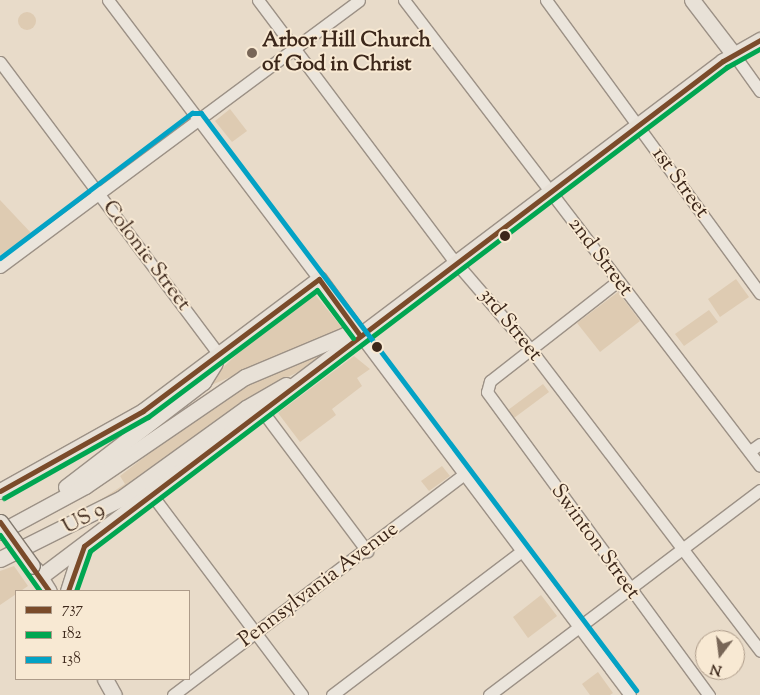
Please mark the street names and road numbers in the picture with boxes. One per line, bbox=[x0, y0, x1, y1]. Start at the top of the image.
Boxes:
street label: 1st Street bbox=[646, 143, 714, 223]
street label: Colonie Street bbox=[96, 196, 196, 316]
street label: 2nd Street bbox=[562, 212, 638, 302]
street label: 3rd Street bbox=[473, 283, 547, 367]
street label: Swinton Street bbox=[545, 480, 645, 604]
street label: US 9 bbox=[59, 497, 109, 541]
street label: Pennsylvania Avenue bbox=[234, 517, 404, 653]

